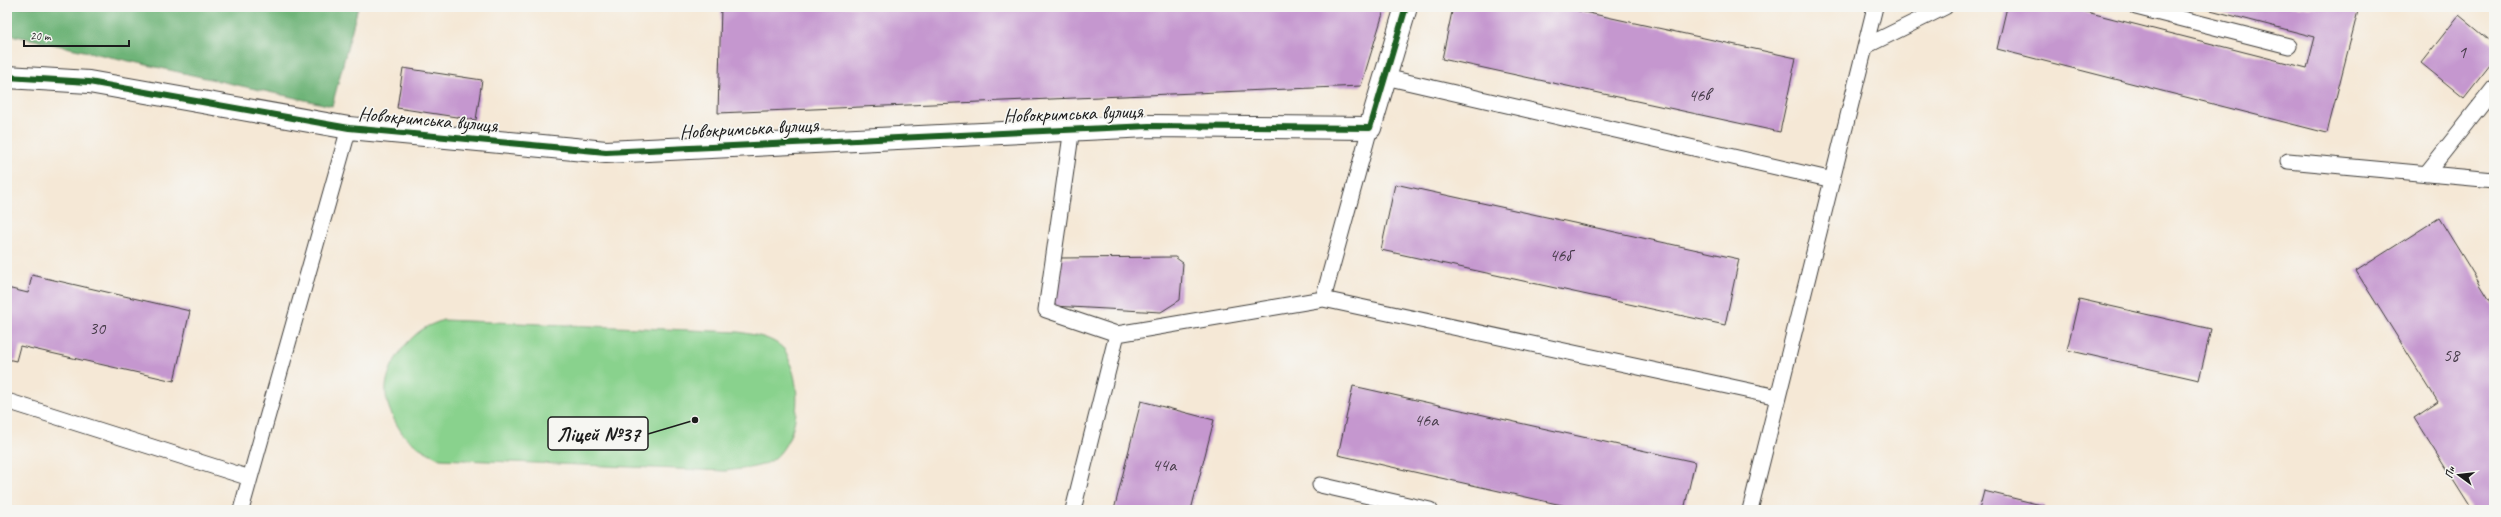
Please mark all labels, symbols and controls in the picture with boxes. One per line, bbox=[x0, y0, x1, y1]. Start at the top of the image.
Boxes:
scale bar bbox=[24, 22, 129, 48]
text: 20 m bbox=[30, 28, 52, 44]
house number: 1 bbox=[2458, 41, 2467, 63]
house number: 46в bbox=[1688, 84, 1714, 106]
street label: Новокримська вулиця bbox=[1003, 99, 1144, 128]
street label: Новокримська вулиця bbox=[357, 101, 499, 138]
street label: Новокримська вулиця bbox=[679, 112, 820, 145]
house number: 46б bbox=[1549, 244, 1575, 266]
house number: 30 bbox=[89, 317, 107, 339]
house number: 58 bbox=[2443, 344, 2461, 366]
house number: 46а bbox=[1414, 409, 1439, 431]
callout: Ліцей №37 bbox=[548, 417, 648, 450]
text: Ліцей №37 bbox=[556, 421, 642, 447]
house number: 44а bbox=[1152, 454, 1177, 476]
north arrow bbox=[2439, 455, 2479, 495]
text: Пн bbox=[2441, 464, 2458, 480]

